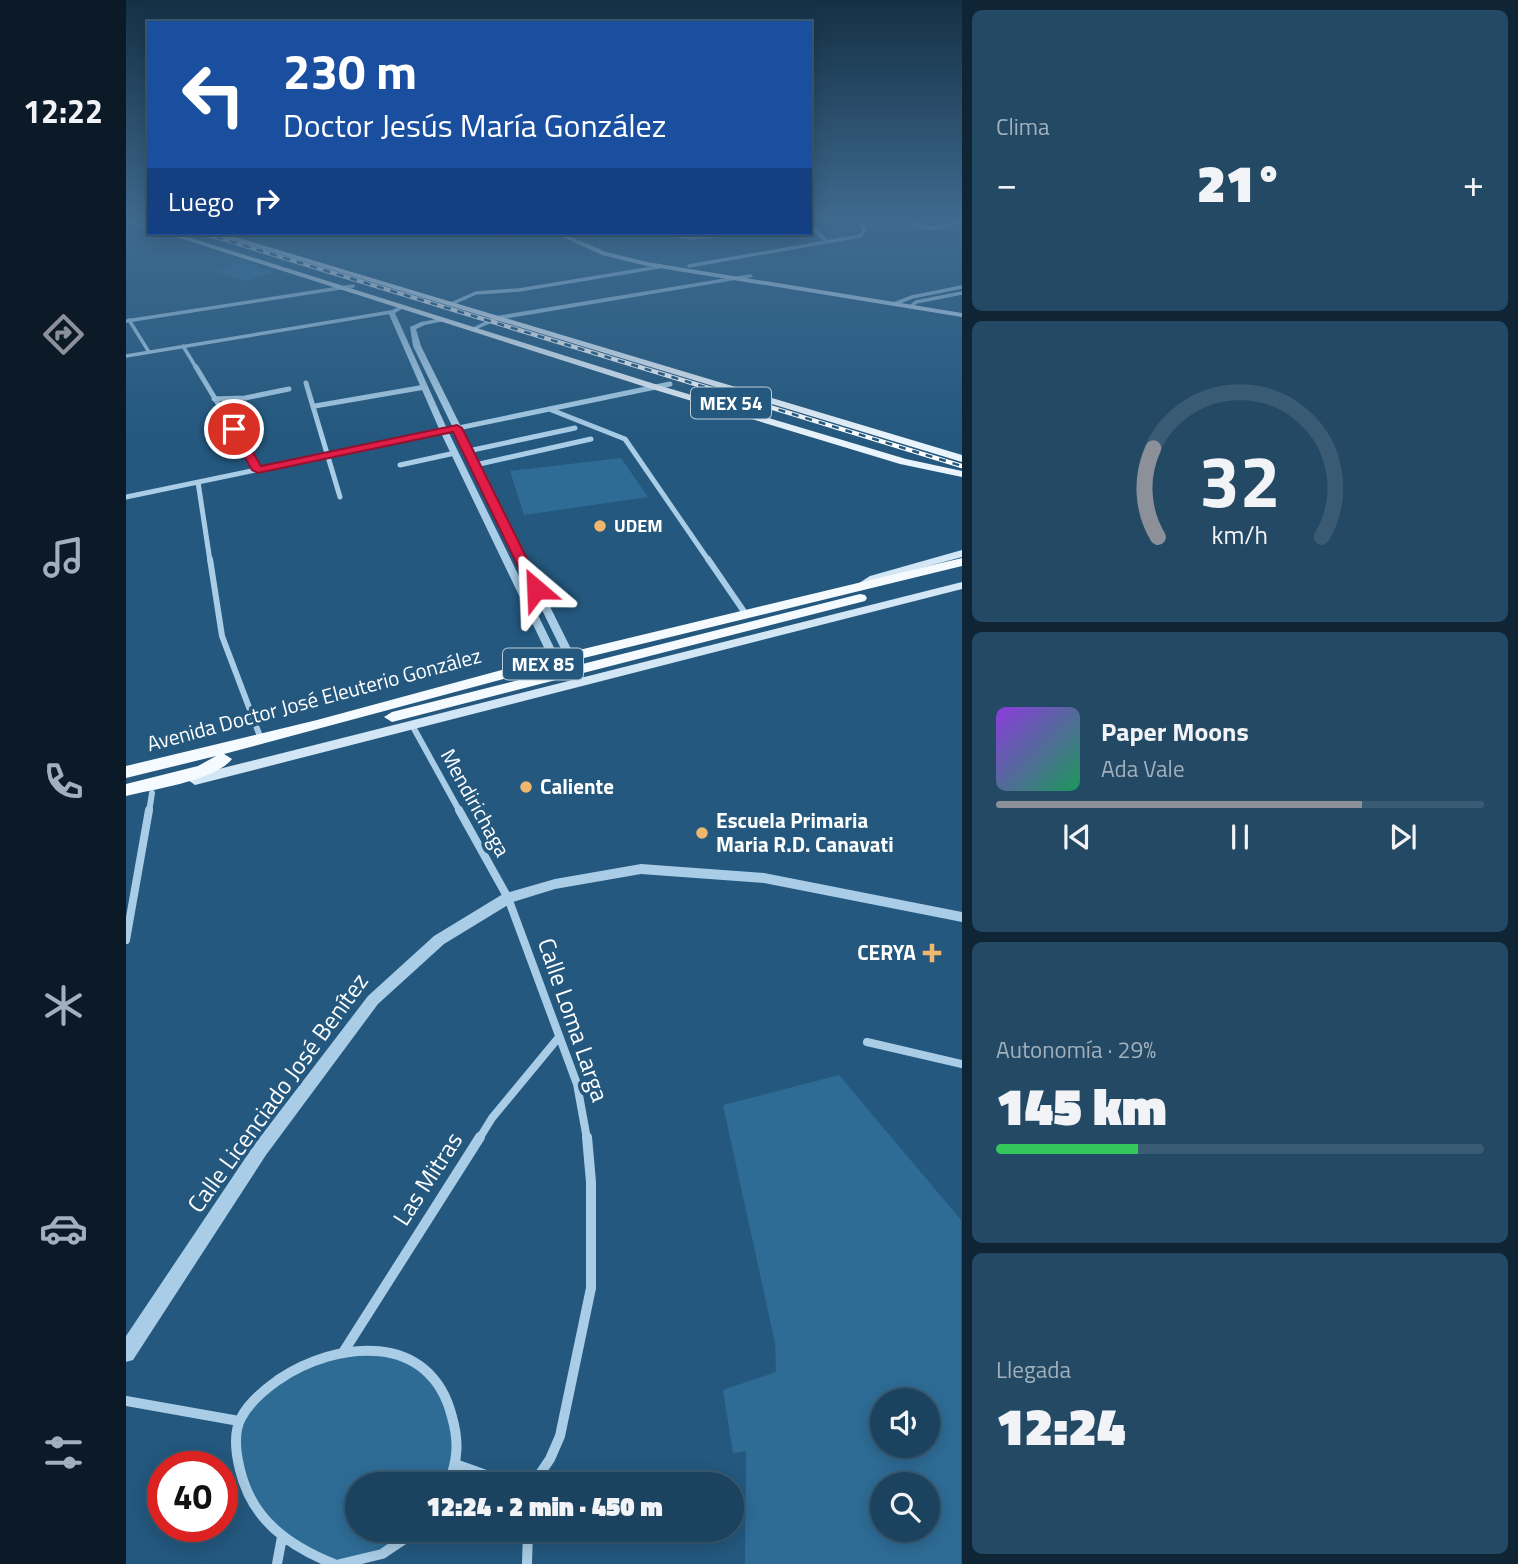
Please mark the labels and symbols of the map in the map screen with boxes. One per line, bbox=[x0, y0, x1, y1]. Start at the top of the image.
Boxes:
road number: MEX 54 bbox=[691, 388, 771, 418]
pin bbox=[204, 399, 264, 459]
place label: UDEM bbox=[614, 512, 663, 539]
marker: UDEM bbox=[592, 518, 608, 534]
position arrow bbox=[499, 552, 573, 626]
street label: Avenida Doctor José Eleuterio González bbox=[143, 639, 485, 759]
road number: MEX 85 bbox=[503, 649, 583, 680]
street label: Mendirichaga bbox=[433, 743, 519, 863]
place label: Caliente bbox=[540, 770, 614, 802]
marker: Caliente bbox=[518, 779, 534, 795]
place label: Escuela Primaria Maria R.D. Canavati bbox=[716, 804, 894, 860]
marker: Escuela Primaria Maria R.D. Canavati bbox=[694, 825, 710, 841]
street label: Calle Loma Larga bbox=[529, 933, 619, 1106]
place label: CERYA bbox=[857, 936, 916, 968]
marker: CERYA bbox=[922, 943, 942, 963]
street label: Calle Licenciado José Benítez bbox=[178, 965, 377, 1220]
street label: Las Mitras bbox=[383, 1124, 471, 1232]
speed limit sign: 40 bbox=[147, 1451, 238, 1542]

